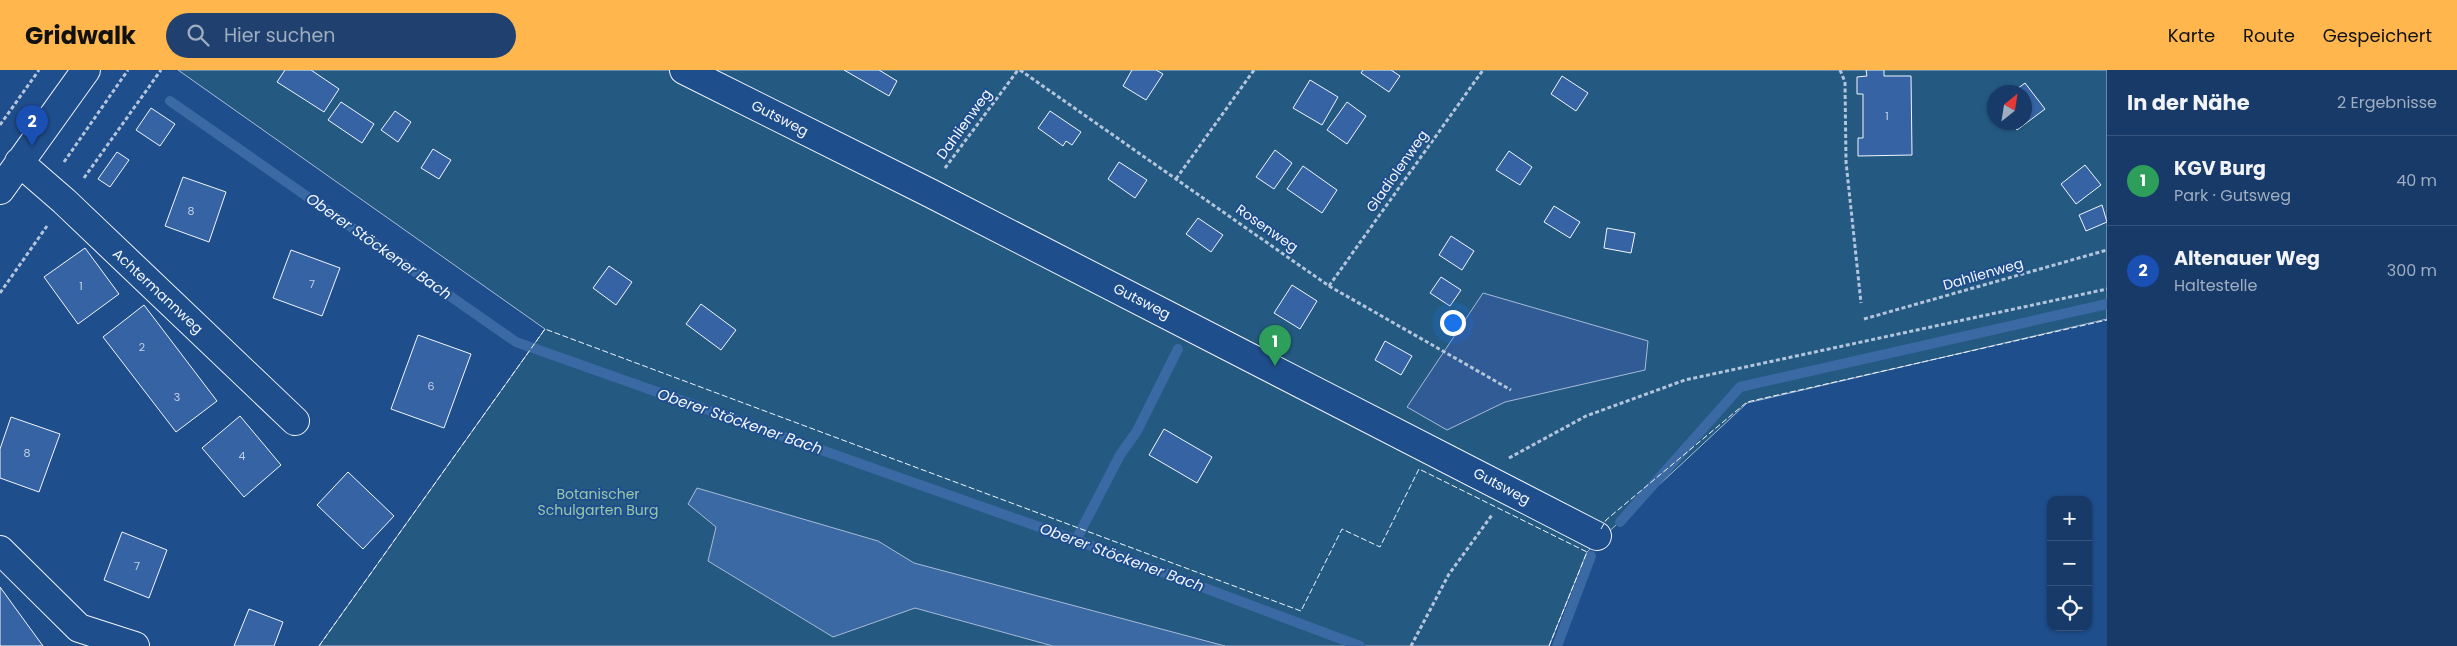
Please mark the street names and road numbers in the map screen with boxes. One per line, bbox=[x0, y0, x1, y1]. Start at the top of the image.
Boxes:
street label: Dahlienweg bbox=[932, 85, 996, 163]
street label: Gutsweg bbox=[748, 95, 812, 141]
street label: Gladiolenweg bbox=[1361, 126, 1433, 216]
street label: Rosenweg bbox=[1232, 199, 1302, 257]
street label: Achtermannweg bbox=[108, 244, 208, 338]
street label: Dahlienweg bbox=[1941, 253, 2025, 295]
street label: Gutsweg bbox=[1110, 278, 1174, 324]
street label: Gutsweg bbox=[1470, 463, 1534, 509]

